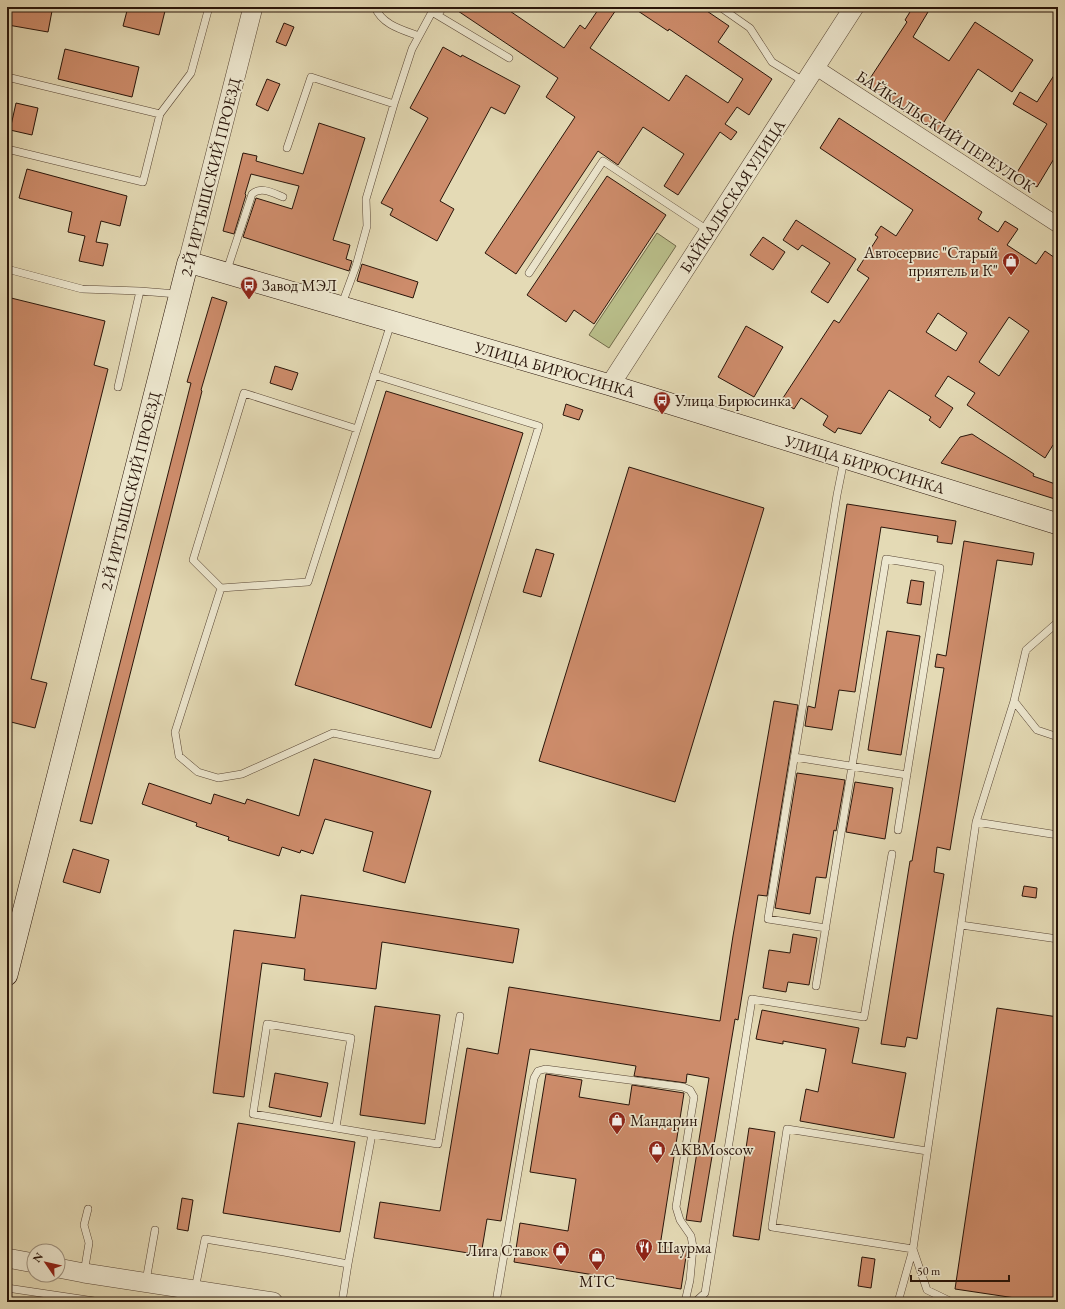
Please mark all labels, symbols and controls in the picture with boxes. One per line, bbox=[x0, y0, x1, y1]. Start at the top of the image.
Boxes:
street label: БАЙКАЛЬСКИЙ ПЕРЕУЛОК bbox=[852, 66, 1039, 197]
street label: 2-Й ИРТЫШСКИЙ ПРОЕЗД bbox=[176, 75, 245, 279]
street label: БАЙКАЛЬСКАЯ УЛИЦА bbox=[675, 115, 790, 277]
place label: Автосервис "Старый приятель и К" bbox=[863, 242, 999, 281]
shop icon: Автосервис "Старый приятель и К" bbox=[1001, 251, 1021, 276]
bus stop icon: Завод МЭЛ bbox=[239, 275, 259, 300]
place label: Завод МЭЛ bbox=[262, 275, 337, 296]
street label: УЛИЦА БИРЮСИНКА bbox=[471, 336, 639, 403]
street label: 2-Й ИРТЫШСКИЙ ПРОЕЗД bbox=[96, 389, 165, 593]
bus stop icon: Улица Бирюсинка bbox=[652, 390, 672, 415]
place label: Улица Бирюсинка bbox=[674, 390, 792, 411]
street label: УЛИЦА БИРЮСИНКА bbox=[781, 430, 948, 499]
shop icon: Мандарин bbox=[607, 1110, 627, 1135]
place label: Мандарин bbox=[630, 1110, 698, 1131]
shop icon: AKBMoscow bbox=[647, 1139, 667, 1164]
place label: AKBMoscow bbox=[669, 1139, 754, 1160]
restaurant icon: Шаурма bbox=[634, 1237, 654, 1262]
place label: Шаурма bbox=[657, 1237, 712, 1258]
place label: Лига Ставок bbox=[466, 1240, 548, 1261]
shop icon: Лига Ставок bbox=[551, 1240, 571, 1265]
north arrow bbox=[26, 1243, 66, 1283]
shop icon: МТС bbox=[587, 1246, 607, 1271]
text: N bbox=[29, 1250, 46, 1265]
scale bar bbox=[911, 1257, 1009, 1283]
text: 50 m bbox=[917, 1263, 941, 1279]
place label: МТС bbox=[579, 1271, 615, 1292]

